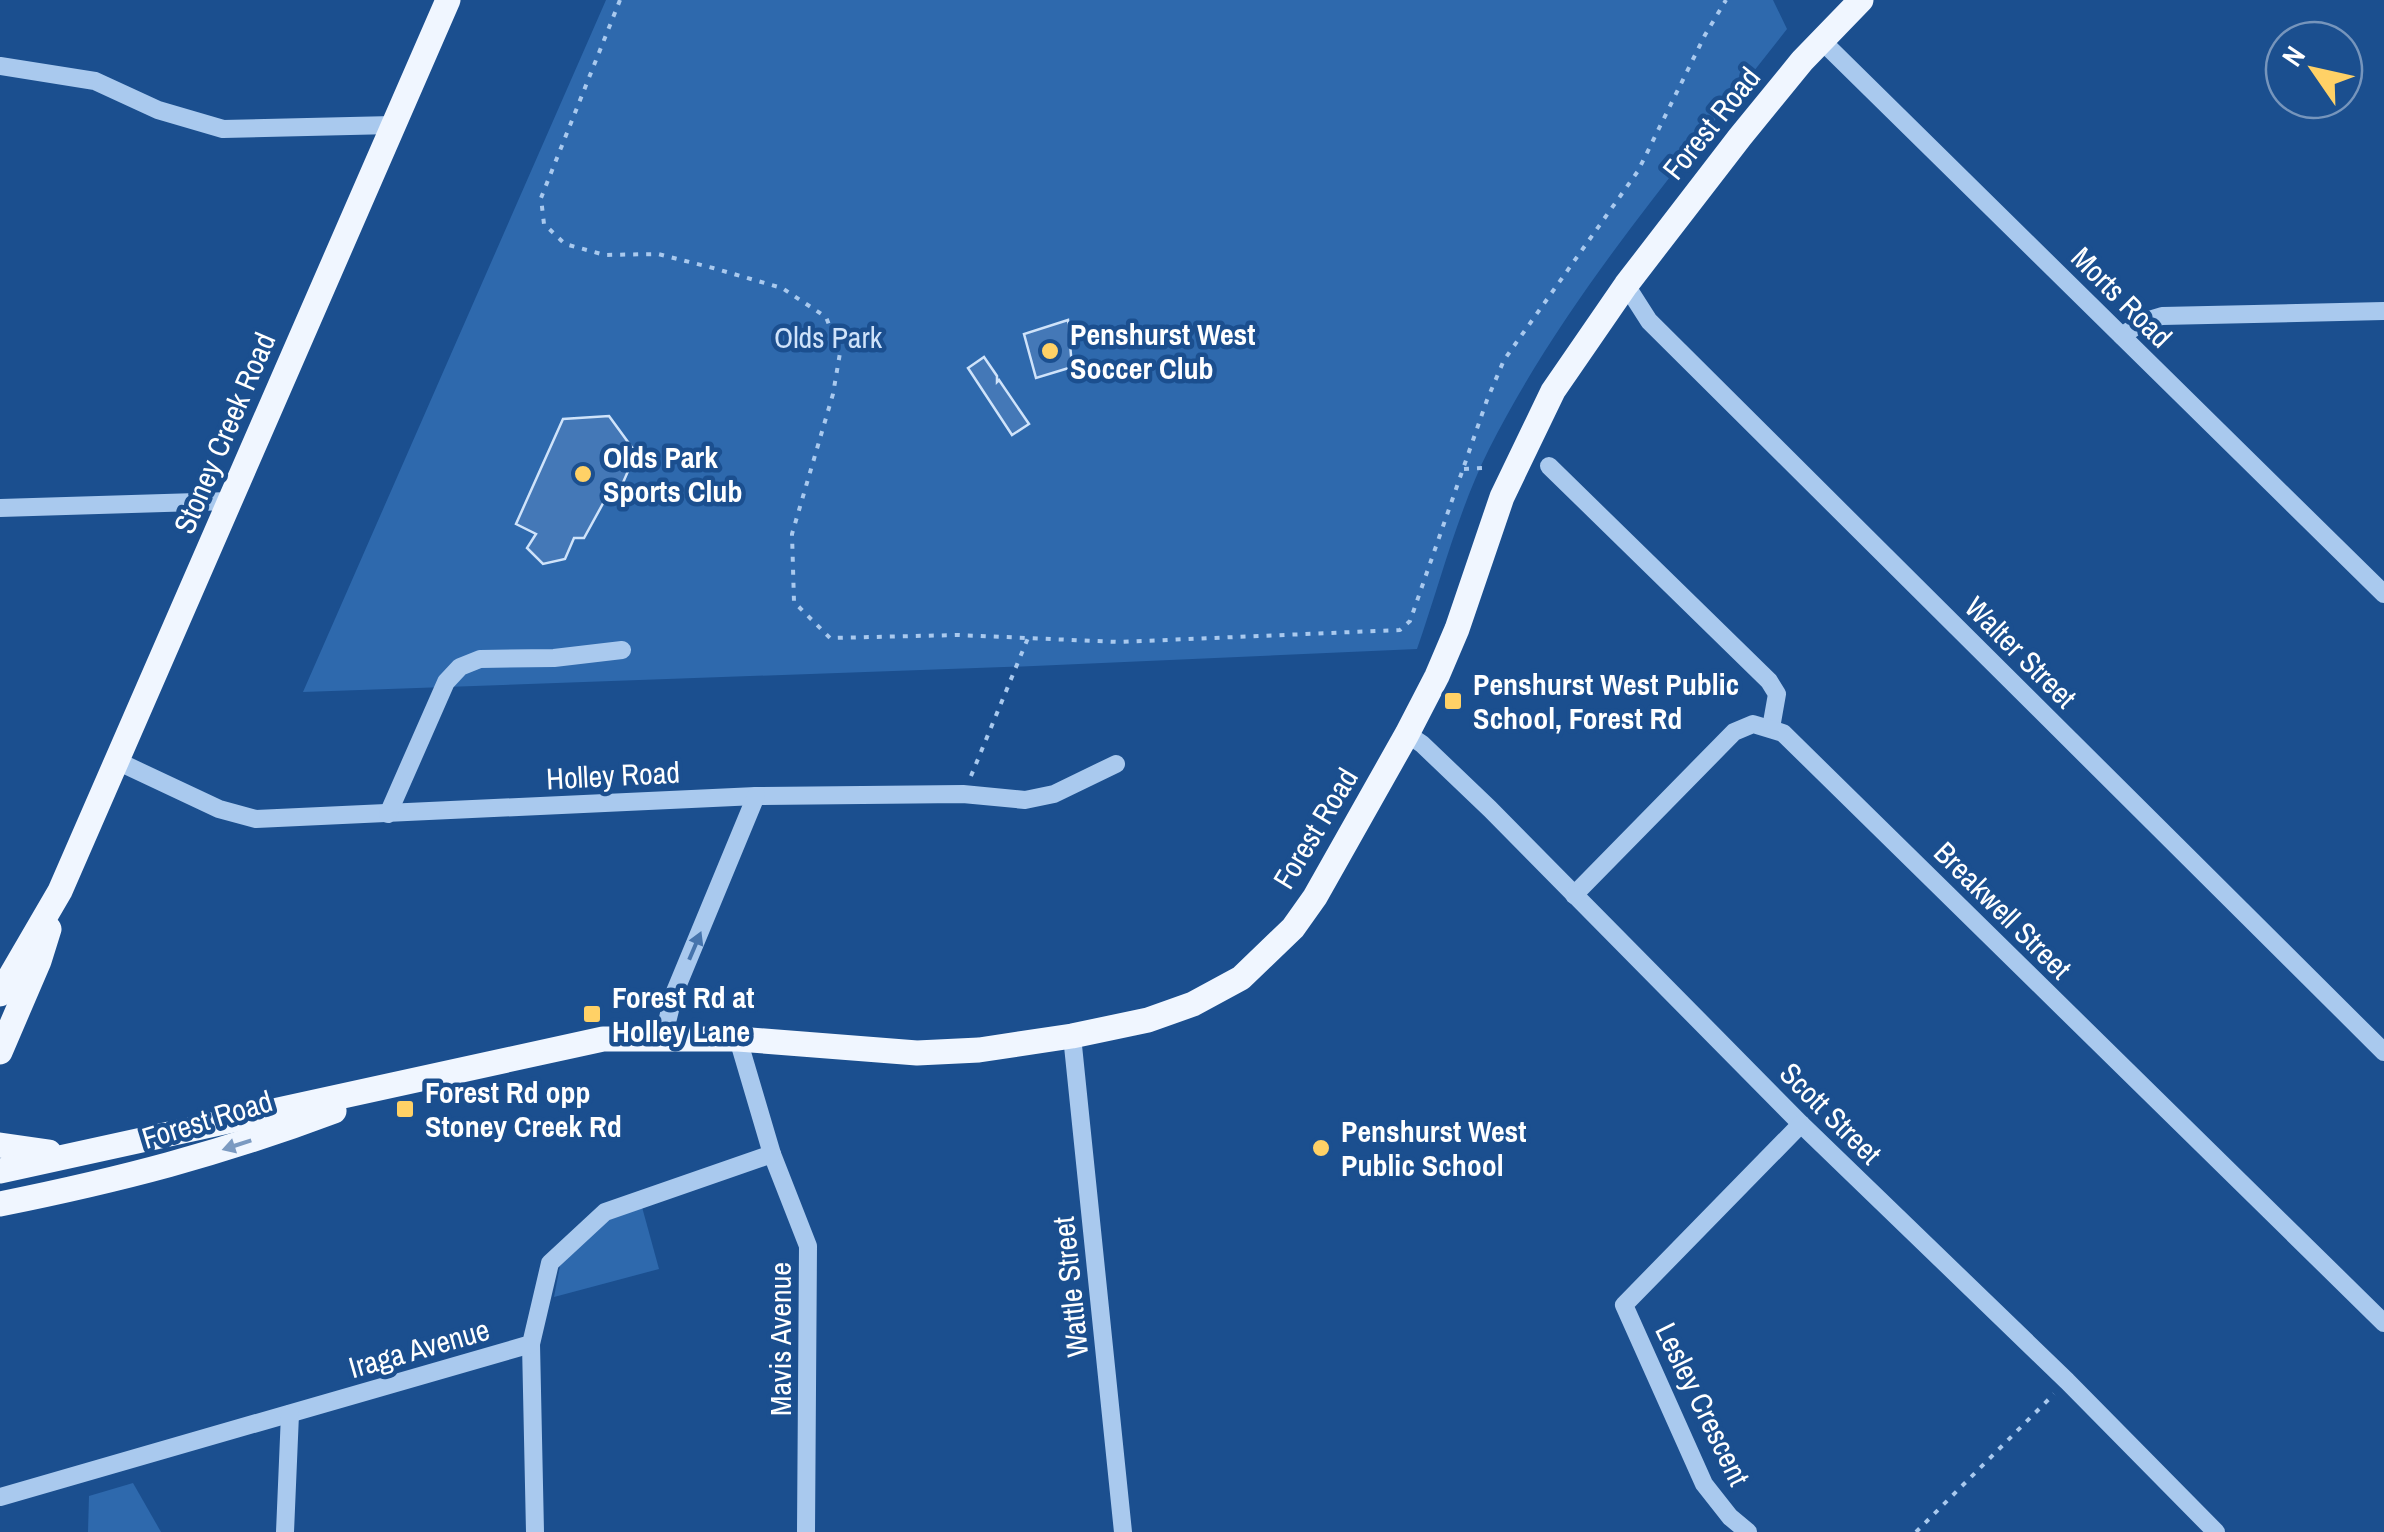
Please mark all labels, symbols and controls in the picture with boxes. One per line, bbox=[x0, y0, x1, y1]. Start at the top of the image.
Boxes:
north arrow bbox=[2264, 20, 2364, 120]
text: N bbox=[2273, 39, 2314, 74]
street label: Forest Road bbox=[1653, 58, 1769, 188]
street label: Morts Road bbox=[2063, 238, 2181, 356]
place label: Penshurst West Soccer Club bbox=[1070, 314, 1256, 388]
park label: Olds Park bbox=[774, 317, 883, 357]
street label: Stoney Creek Road bbox=[164, 326, 284, 540]
marker: Penshurst West Soccer Club bbox=[1039, 340, 1061, 362]
place label: Olds Park Sports Club bbox=[603, 437, 742, 511]
marker: Olds Park Sports Club bbox=[572, 463, 594, 485]
street label: Walter Street bbox=[1956, 587, 2086, 717]
place label: Penshurst West Public School, Forest Rd bbox=[1473, 664, 1739, 738]
marker: Penshurst West Public School, Forest Rd bbox=[1442, 690, 1464, 712]
street label: Holley Road bbox=[545, 752, 681, 798]
street label: Forest Road bbox=[1263, 760, 1367, 896]
street label: Breakwell Street bbox=[1926, 833, 2081, 988]
one-way arrow bbox=[687, 930, 703, 960]
place label: Forest Rd at Holley Lane bbox=[612, 977, 754, 1051]
marker: Forest Rd at Holley Lane bbox=[581, 1003, 603, 1025]
street label: Scott Street bbox=[1771, 1053, 1891, 1173]
place label: Forest Rd opp Stoney Creek Rd bbox=[425, 1072, 622, 1146]
street label: Forest Road bbox=[137, 1080, 277, 1158]
marker: Forest Rd opp Stoney Creek Rd bbox=[394, 1098, 416, 1120]
place label: Penshurst West Public School bbox=[1341, 1111, 1527, 1185]
marker: Penshurst West Public School bbox=[1310, 1137, 1332, 1159]
one-way arrow bbox=[222, 1139, 252, 1154]
street label: Wattle Street bbox=[1043, 1214, 1097, 1359]
street label: Mavis Avenue bbox=[760, 1262, 800, 1416]
street label: Iraga Avenue bbox=[344, 1309, 494, 1387]
street label: Lesley Crescent bbox=[1646, 1316, 1760, 1492]

